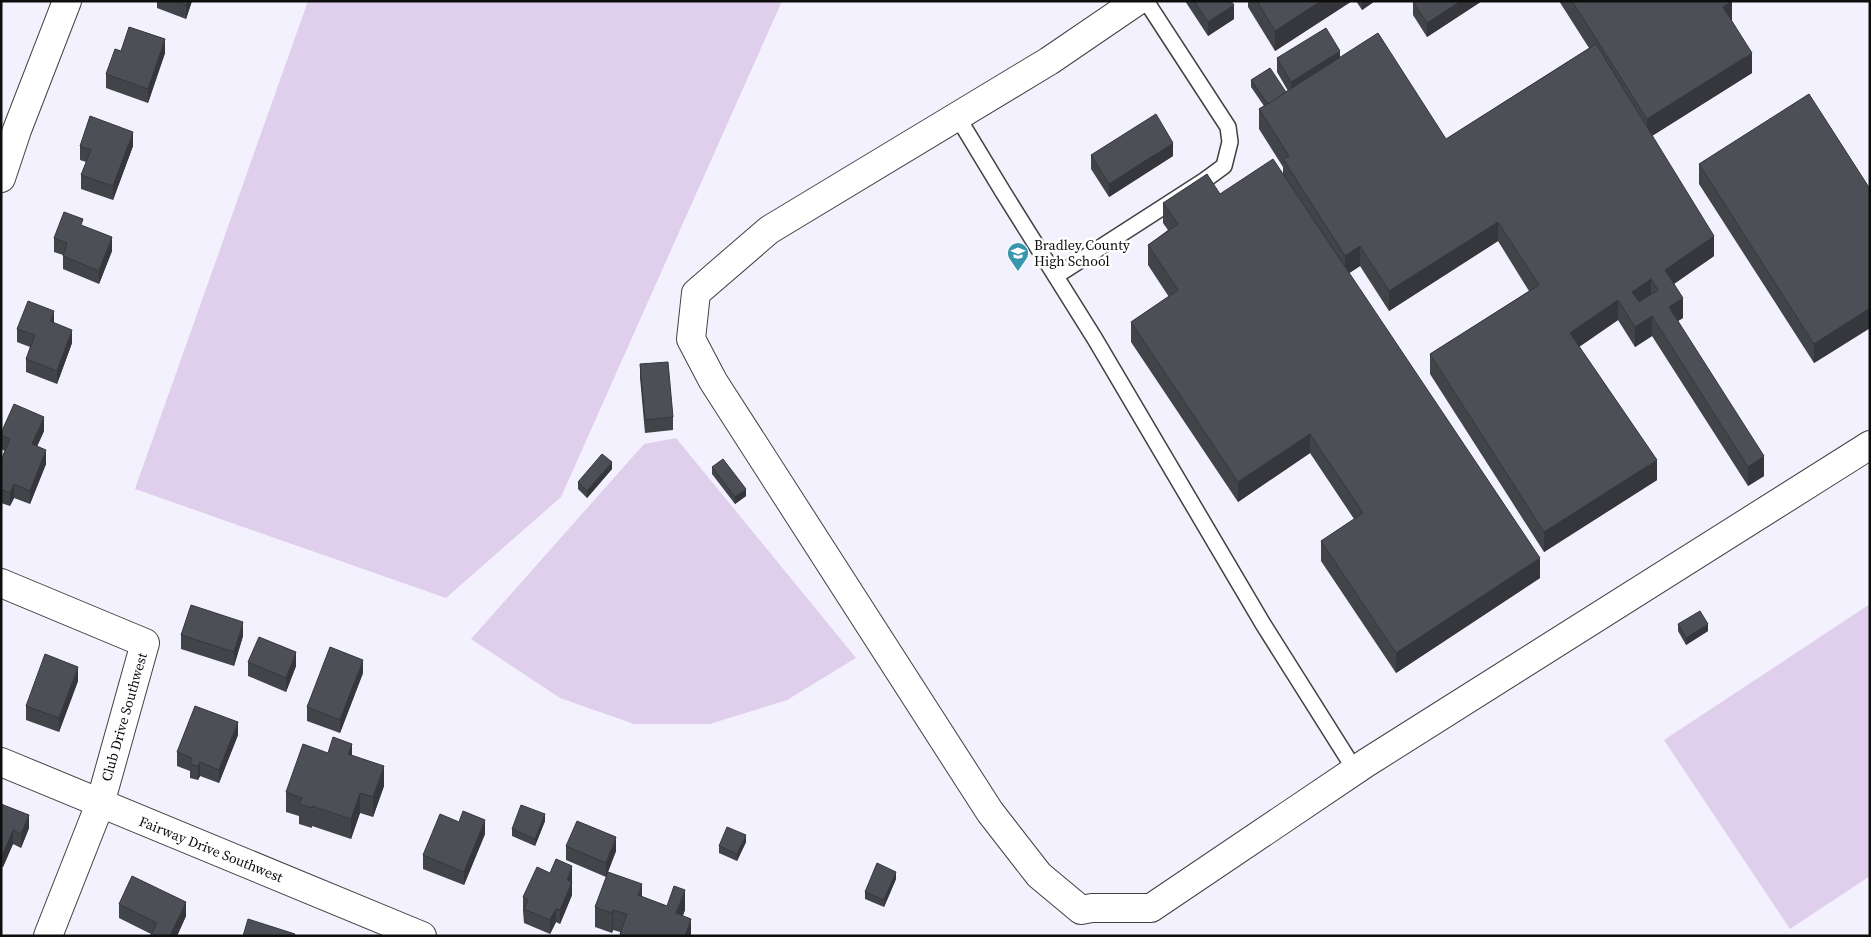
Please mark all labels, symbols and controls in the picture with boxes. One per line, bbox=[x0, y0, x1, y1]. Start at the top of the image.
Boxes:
place label: Bradley County High School bbox=[1034, 235, 1131, 271]
school or university icon: Bradley County High School bbox=[1006, 241, 1030, 272]
street label: Club Drive Southwest bbox=[96, 650, 152, 784]
street label: Fairway Drive Southwest bbox=[136, 811, 286, 887]

